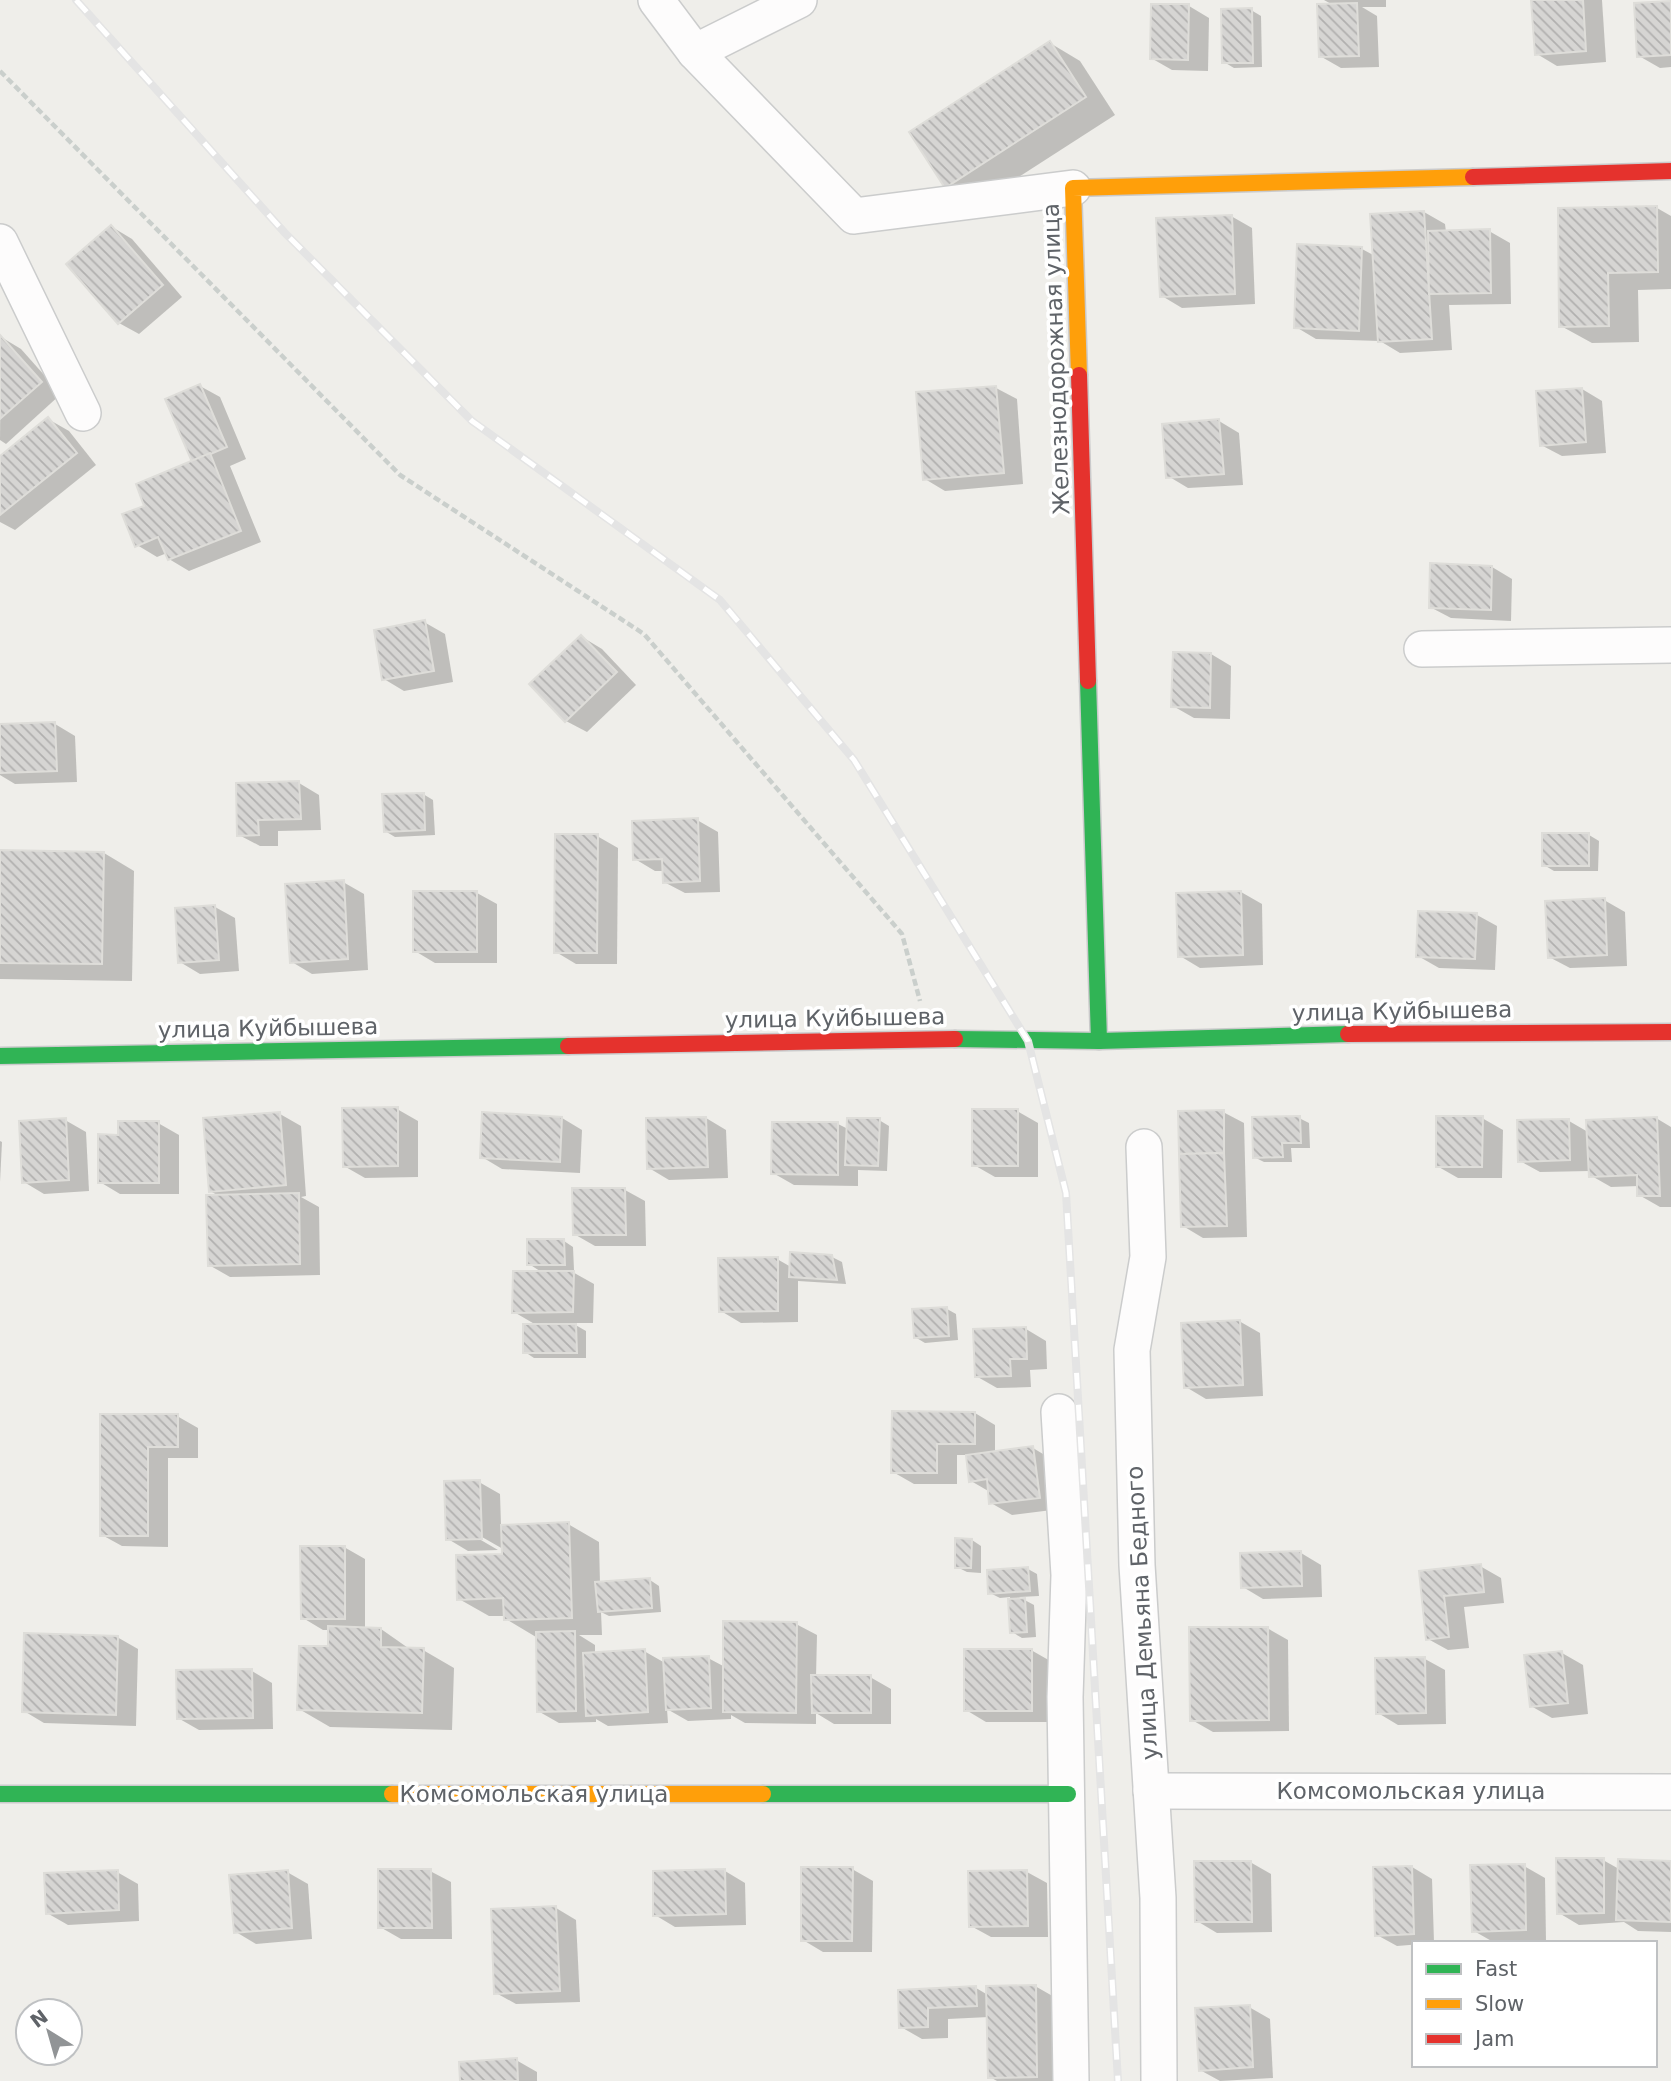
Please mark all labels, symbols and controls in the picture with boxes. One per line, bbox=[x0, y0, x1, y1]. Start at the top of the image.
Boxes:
street label: Железнодорожная улица bbox=[1038, 203, 1074, 515]
street label: улица Куйбышева bbox=[1292, 996, 1512, 1026]
street label: улица Куйбышева bbox=[725, 1003, 945, 1033]
street label: улица Куйбышева bbox=[158, 1013, 378, 1043]
street label: улица Демьяна Бедного bbox=[1121, 1465, 1163, 1761]
street label: Комсомольская улица bbox=[1277, 1778, 1545, 1804]
street label: Комсомольская улица bbox=[400, 1781, 668, 1807]
legend bbox=[1412, 1941, 1657, 2067]
text: Fast bbox=[1475, 1957, 1517, 1981]
text: Slow bbox=[1475, 1992, 1524, 2016]
north arrow bbox=[14, 1997, 84, 2067]
text: N bbox=[26, 2005, 52, 2032]
text: Jam bbox=[1473, 2027, 1515, 2051]

